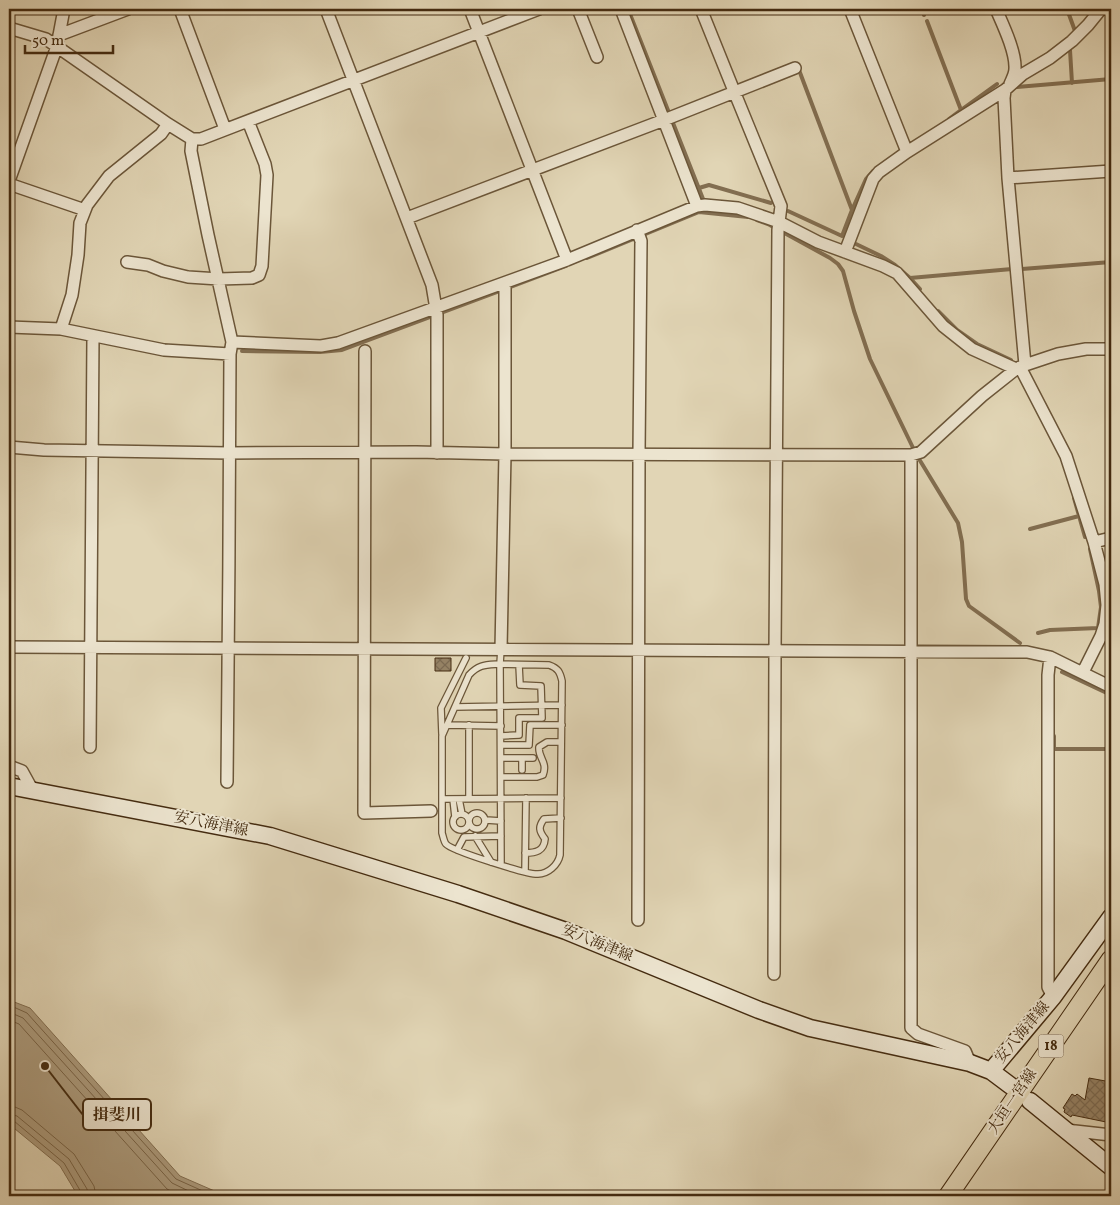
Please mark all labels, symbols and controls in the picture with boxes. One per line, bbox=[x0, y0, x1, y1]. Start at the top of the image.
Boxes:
scale bar bbox=[25, 22, 112, 54]
text: 50 m bbox=[32, 31, 64, 52]
street label: 安八海津線 bbox=[172, 808, 250, 842]
street label: 安八海津線 bbox=[558, 920, 636, 968]
street label: 安八海津線 bbox=[991, 998, 1055, 1068]
road number: 18 bbox=[1038, 1034, 1064, 1058]
street label: 大垣一宮線 bbox=[983, 1065, 1043, 1139]
callout: 揖斐川 bbox=[83, 1099, 151, 1130]
text: 揖斐川 bbox=[93, 1105, 141, 1127]

